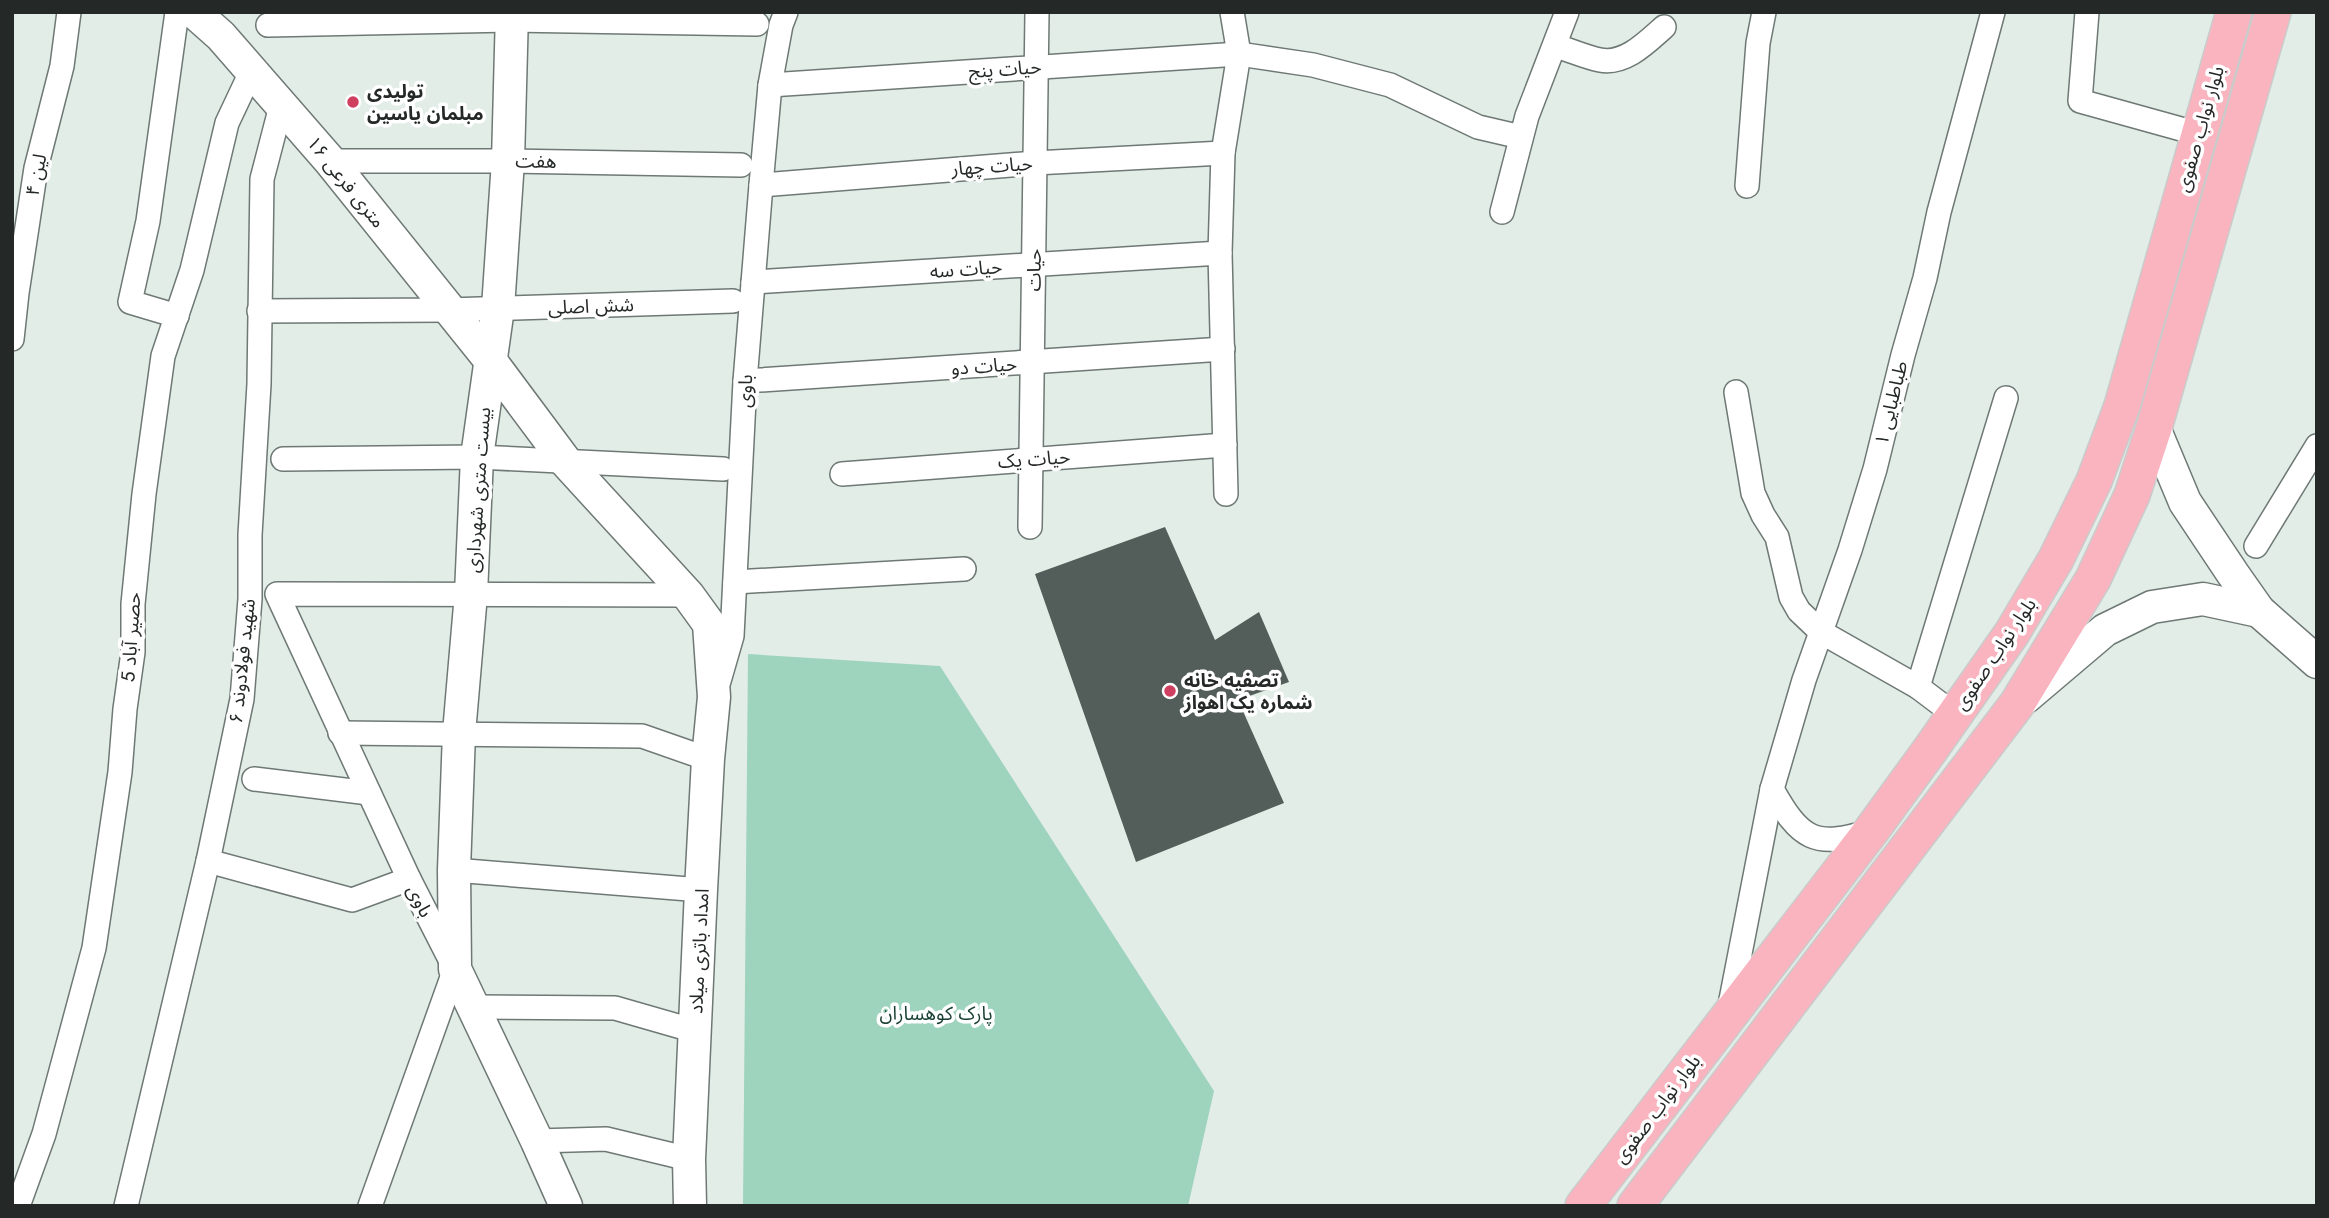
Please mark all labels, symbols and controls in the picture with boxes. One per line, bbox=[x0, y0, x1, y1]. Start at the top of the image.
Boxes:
street label: حیات پنج bbox=[968, 53, 1042, 86]
street label: بلوار نواب صفوی bbox=[2169, 63, 2231, 195]
place label: تولیدی مبلمان یاسین bbox=[367, 78, 484, 127]
marker: تولیدی مبلمان یاسین bbox=[345, 94, 361, 110]
street label: ۱۶ متری فرعی bbox=[301, 130, 391, 234]
street label: هفت bbox=[515, 147, 557, 175]
street label: حیات چهار bbox=[949, 150, 1034, 182]
street label: لین ۴ bbox=[19, 152, 53, 198]
street label: حیات bbox=[1020, 248, 1048, 292]
street label: حیات سه bbox=[929, 253, 1003, 285]
street label: شش اصلی bbox=[548, 291, 634, 321]
street label: حیات دو bbox=[950, 350, 1018, 382]
street label: طباطبایی ۱ bbox=[1867, 358, 1915, 448]
street label: باوی bbox=[731, 374, 759, 408]
street label: بیست متری شهرداری bbox=[459, 406, 497, 574]
street label: حیات یک bbox=[997, 443, 1071, 475]
street label: حصیر آباد 5 bbox=[114, 591, 148, 683]
street label: بلوار نواب صفوی bbox=[1947, 593, 2043, 715]
street label: شهید فولادوند ۶ bbox=[222, 597, 262, 725]
place label: تصفیه خانه شماره یک اهواز bbox=[1183, 667, 1313, 716]
marker: تصفیه خانه شماره یک اهواز bbox=[1162, 683, 1178, 699]
street label: باوی bbox=[400, 880, 440, 922]
street label: امداد باتری میلاد bbox=[682, 888, 716, 1014]
park label: پارک کوهساران bbox=[879, 1000, 993, 1027]
street label: بلوار نواب صفوی bbox=[1607, 1049, 1707, 1169]

